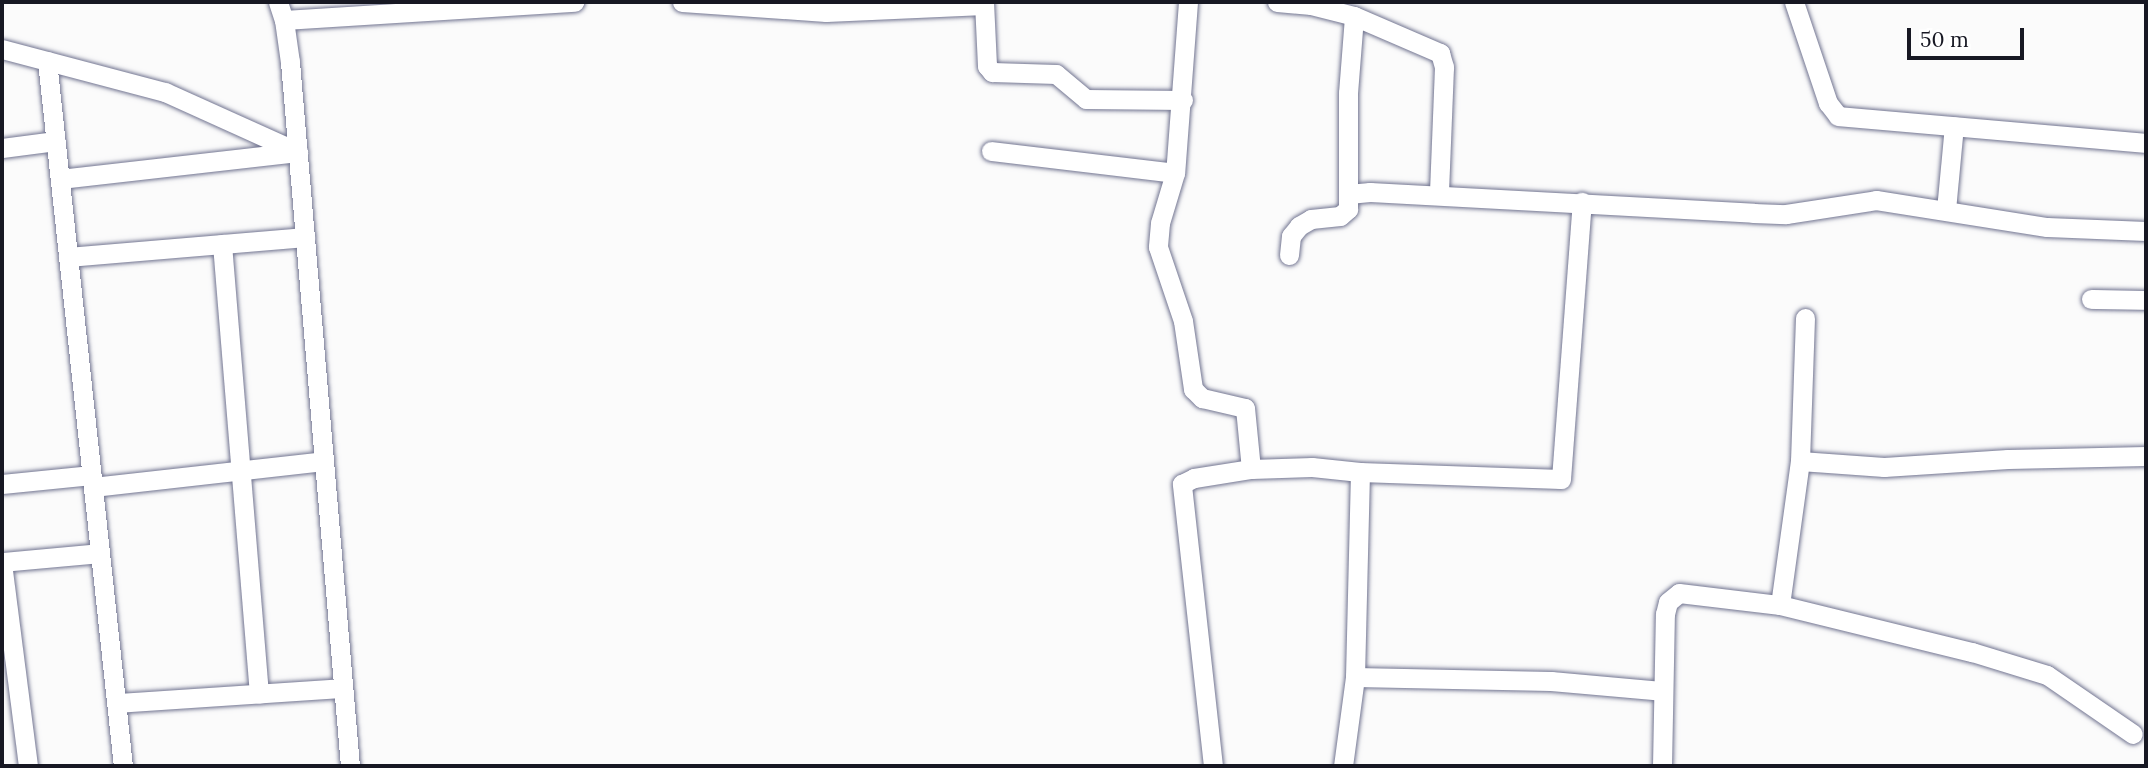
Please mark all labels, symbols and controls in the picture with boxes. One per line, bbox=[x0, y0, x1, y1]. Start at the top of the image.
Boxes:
scale bar bbox=[1910, 14, 2027, 58]
text: 50 m bbox=[1920, 26, 1969, 53]

